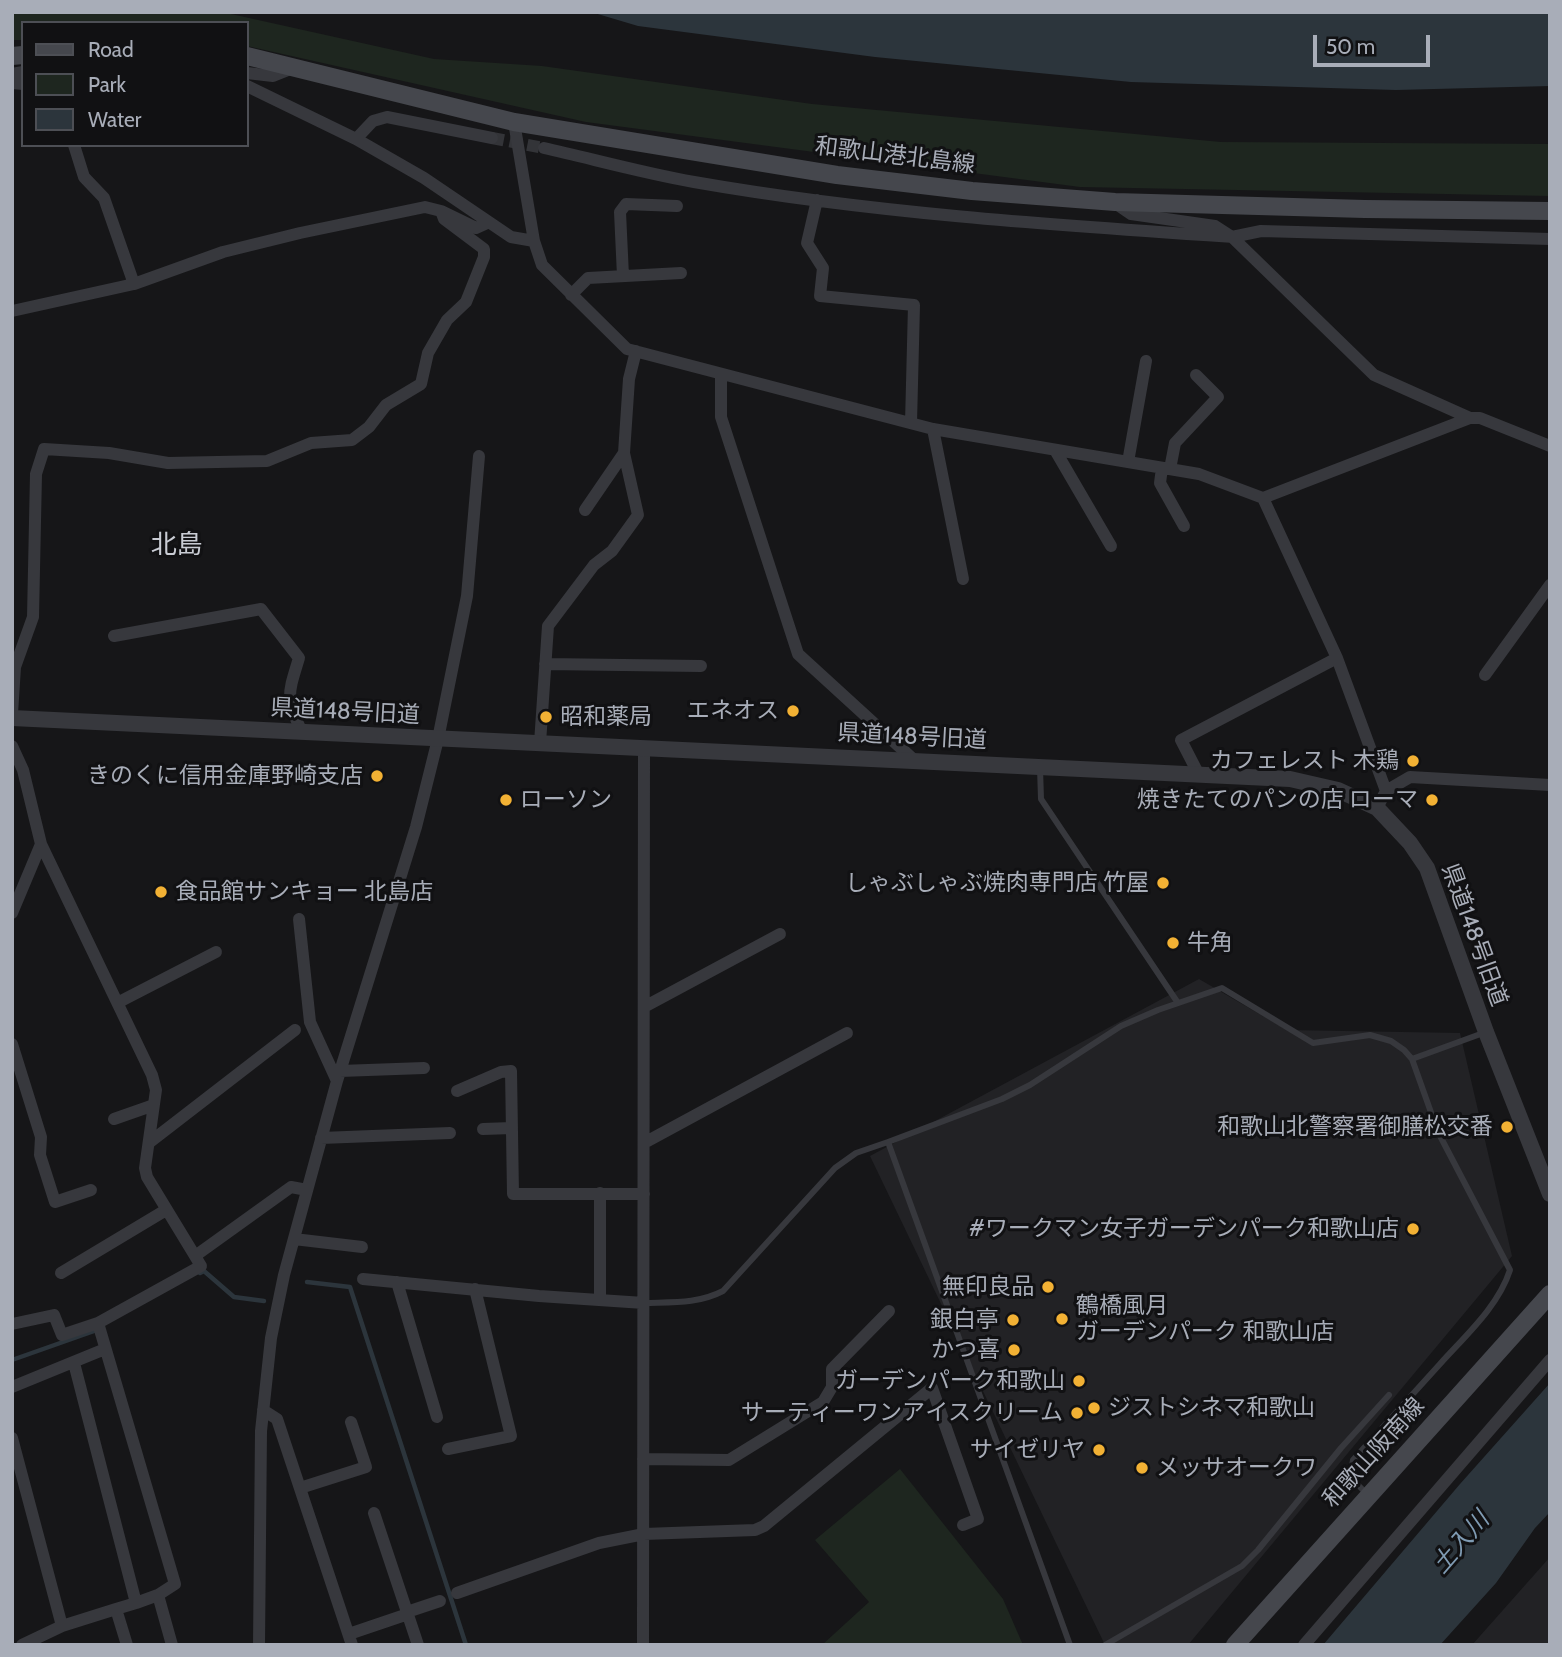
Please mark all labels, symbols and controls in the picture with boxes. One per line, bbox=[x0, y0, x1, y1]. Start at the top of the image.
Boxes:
legend bbox=[21, 21, 248, 147]
scale bar bbox=[1317, 21, 1434, 65]
text: 50 m bbox=[1326, 34, 1375, 59]
text: Road bbox=[88, 37, 134, 62]
text: Park bbox=[88, 72, 126, 97]
text: Water bbox=[88, 107, 141, 132]
street label: 和歌山港北島線 bbox=[813, 132, 977, 180]
district label: 北島 bbox=[151, 529, 203, 561]
street label: 県道148号旧道 bbox=[270, 694, 420, 730]
place label: エネオス bbox=[687, 697, 779, 725]
place label: 昭和薬局 bbox=[560, 703, 652, 731]
marker: エネオス bbox=[785, 703, 801, 719]
marker: 昭和薬局 bbox=[538, 709, 554, 725]
street label: 県道148号旧道 bbox=[837, 719, 987, 755]
place label: カフェレスト 木鶏 bbox=[1210, 747, 1399, 775]
marker: カフェレスト 木鶏 bbox=[1405, 753, 1421, 769]
place label: きのくに信用金庫野崎支店 bbox=[87, 762, 363, 790]
marker: きのくに信用金庫野崎支店 bbox=[369, 768, 385, 784]
place label: ローソン bbox=[520, 786, 612, 814]
place label: 焼きたてのパンの店 ローマ bbox=[1137, 786, 1418, 814]
marker: ローソン bbox=[498, 792, 514, 808]
marker: 焼きたてのパンの店 ローマ bbox=[1424, 792, 1440, 808]
street label: 県道148号旧道 bbox=[1435, 860, 1513, 1010]
place label: しゃぶしゃぶ焼肉専門店 竹屋 bbox=[845, 869, 1149, 897]
marker: しゃぶしゃぶ焼肉専門店 竹屋 bbox=[1155, 875, 1171, 891]
place label: 食品館サンキョー 北島店 bbox=[175, 878, 433, 906]
marker: 食品館サンキョー 北島店 bbox=[153, 884, 169, 900]
place label: 牛角 bbox=[1187, 929, 1233, 957]
marker: 牛角 bbox=[1165, 935, 1181, 951]
place label: 和歌山北警察署御膳松交番 bbox=[1217, 1113, 1493, 1141]
marker: 和歌山北警察署御膳松交番 bbox=[1499, 1119, 1515, 1135]
place label: #ワークマン女子ガーデンパーク和歌山店 bbox=[969, 1215, 1399, 1243]
marker: #ワークマン女子ガーデンパーク和歌山店 bbox=[1405, 1221, 1421, 1237]
place label: 無印良品 bbox=[942, 1273, 1034, 1301]
marker: 無印良品 bbox=[1040, 1279, 1056, 1295]
place label: 鶴橋風月 ガーデンパーク 和歌山店 bbox=[1076, 1292, 1334, 1346]
place label: 銀白亭 bbox=[930, 1306, 999, 1334]
marker: 鶴橋風月 ガーデンパーク 和歌山店 bbox=[1054, 1311, 1070, 1327]
marker: 銀白亭 bbox=[1005, 1312, 1021, 1328]
place label: かつ喜 bbox=[931, 1336, 1000, 1364]
marker: かつ喜 bbox=[1006, 1342, 1022, 1358]
place label: ガーデンパーク和歌山 bbox=[835, 1367, 1065, 1395]
marker: ガーデンパーク和歌山 bbox=[1071, 1373, 1087, 1389]
street label: 和歌山阪南線 bbox=[1318, 1392, 1430, 1514]
place label: ジストシネマ和歌山 bbox=[1108, 1394, 1315, 1422]
place label: サーティーワンアイスクリーム bbox=[741, 1399, 1063, 1427]
marker: ジストシネマ和歌山 bbox=[1086, 1400, 1102, 1416]
marker: サーティーワンアイスクリーム bbox=[1069, 1405, 1085, 1421]
place label: サイゼリヤ bbox=[970, 1436, 1085, 1464]
marker: サイゼリヤ bbox=[1091, 1442, 1107, 1458]
place label: メッサオークワ bbox=[1156, 1454, 1317, 1482]
marker: メッサオークワ bbox=[1134, 1460, 1150, 1476]
water label: 土入川 bbox=[1427, 1506, 1495, 1580]

